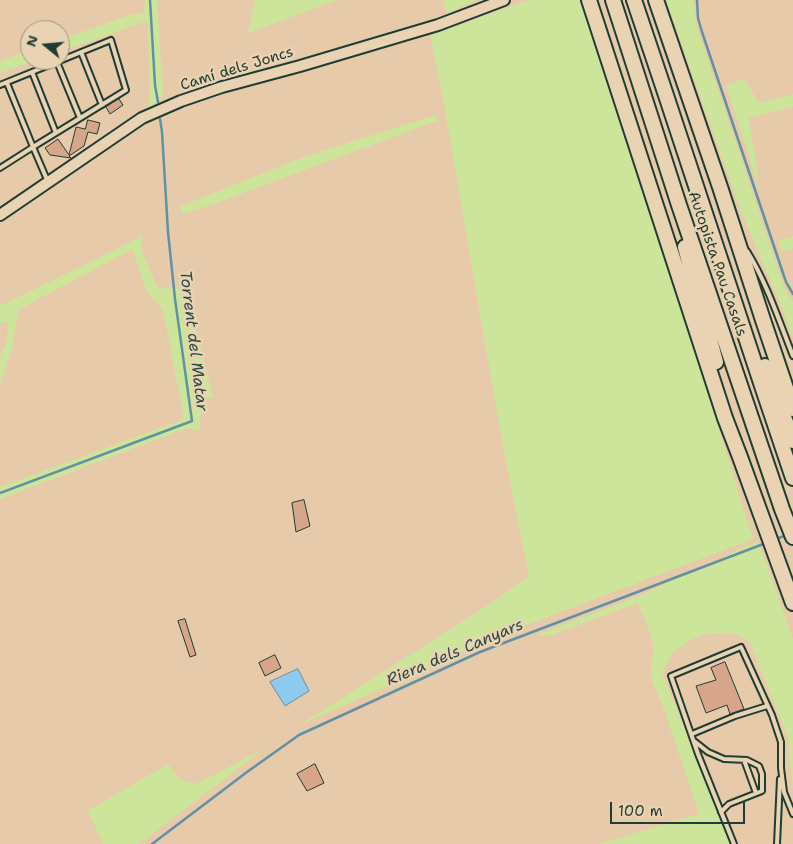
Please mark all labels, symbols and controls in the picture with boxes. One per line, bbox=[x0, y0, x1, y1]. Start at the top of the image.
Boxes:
north arrow bbox=[20, 20, 70, 70]
text: N bbox=[21, 33, 42, 49]
street label: Camí dels Joncs bbox=[178, 43, 296, 95]
street label: Autopista Pau Casals bbox=[684, 189, 750, 339]
water label: Torrent del Matar bbox=[175, 269, 211, 413]
water label: Riera dels Canyars bbox=[384, 615, 526, 691]
scale bar bbox=[613, 792, 748, 824]
text: 100 m bbox=[618, 801, 663, 821]

